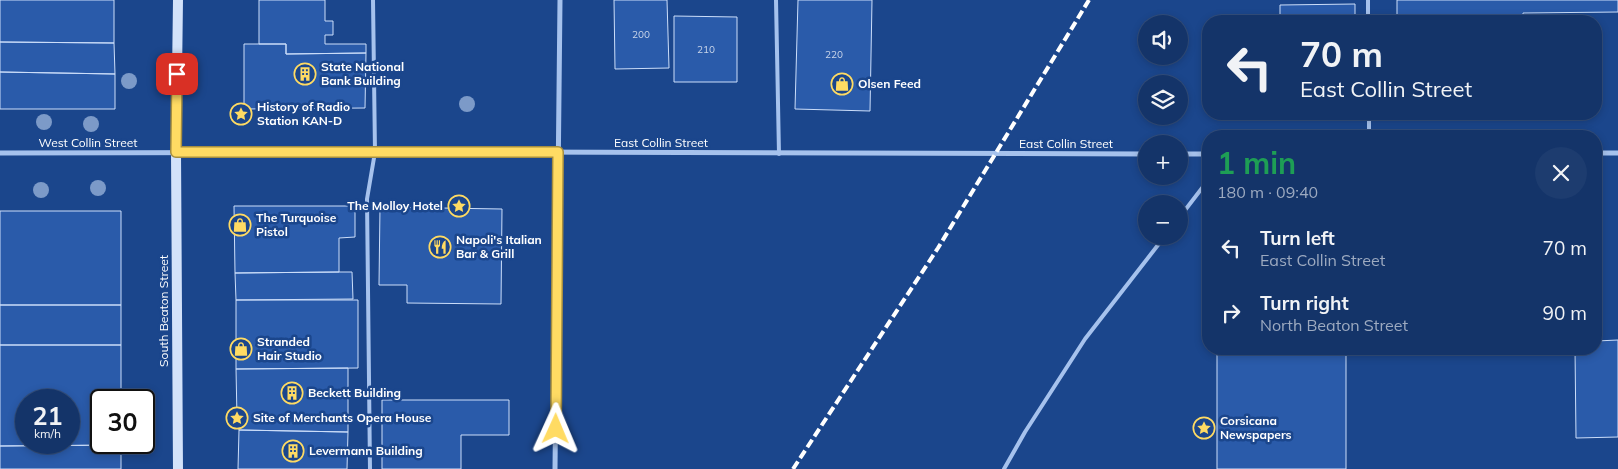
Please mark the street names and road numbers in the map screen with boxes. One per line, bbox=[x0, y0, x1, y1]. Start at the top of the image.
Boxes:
street label: West Collin Street bbox=[39, 135, 137, 150]
street label: East Collin Street bbox=[614, 135, 708, 150]
street label: East Collin Street bbox=[1019, 136, 1113, 151]
street label: South Beaton Street bbox=[156, 255, 171, 367]

